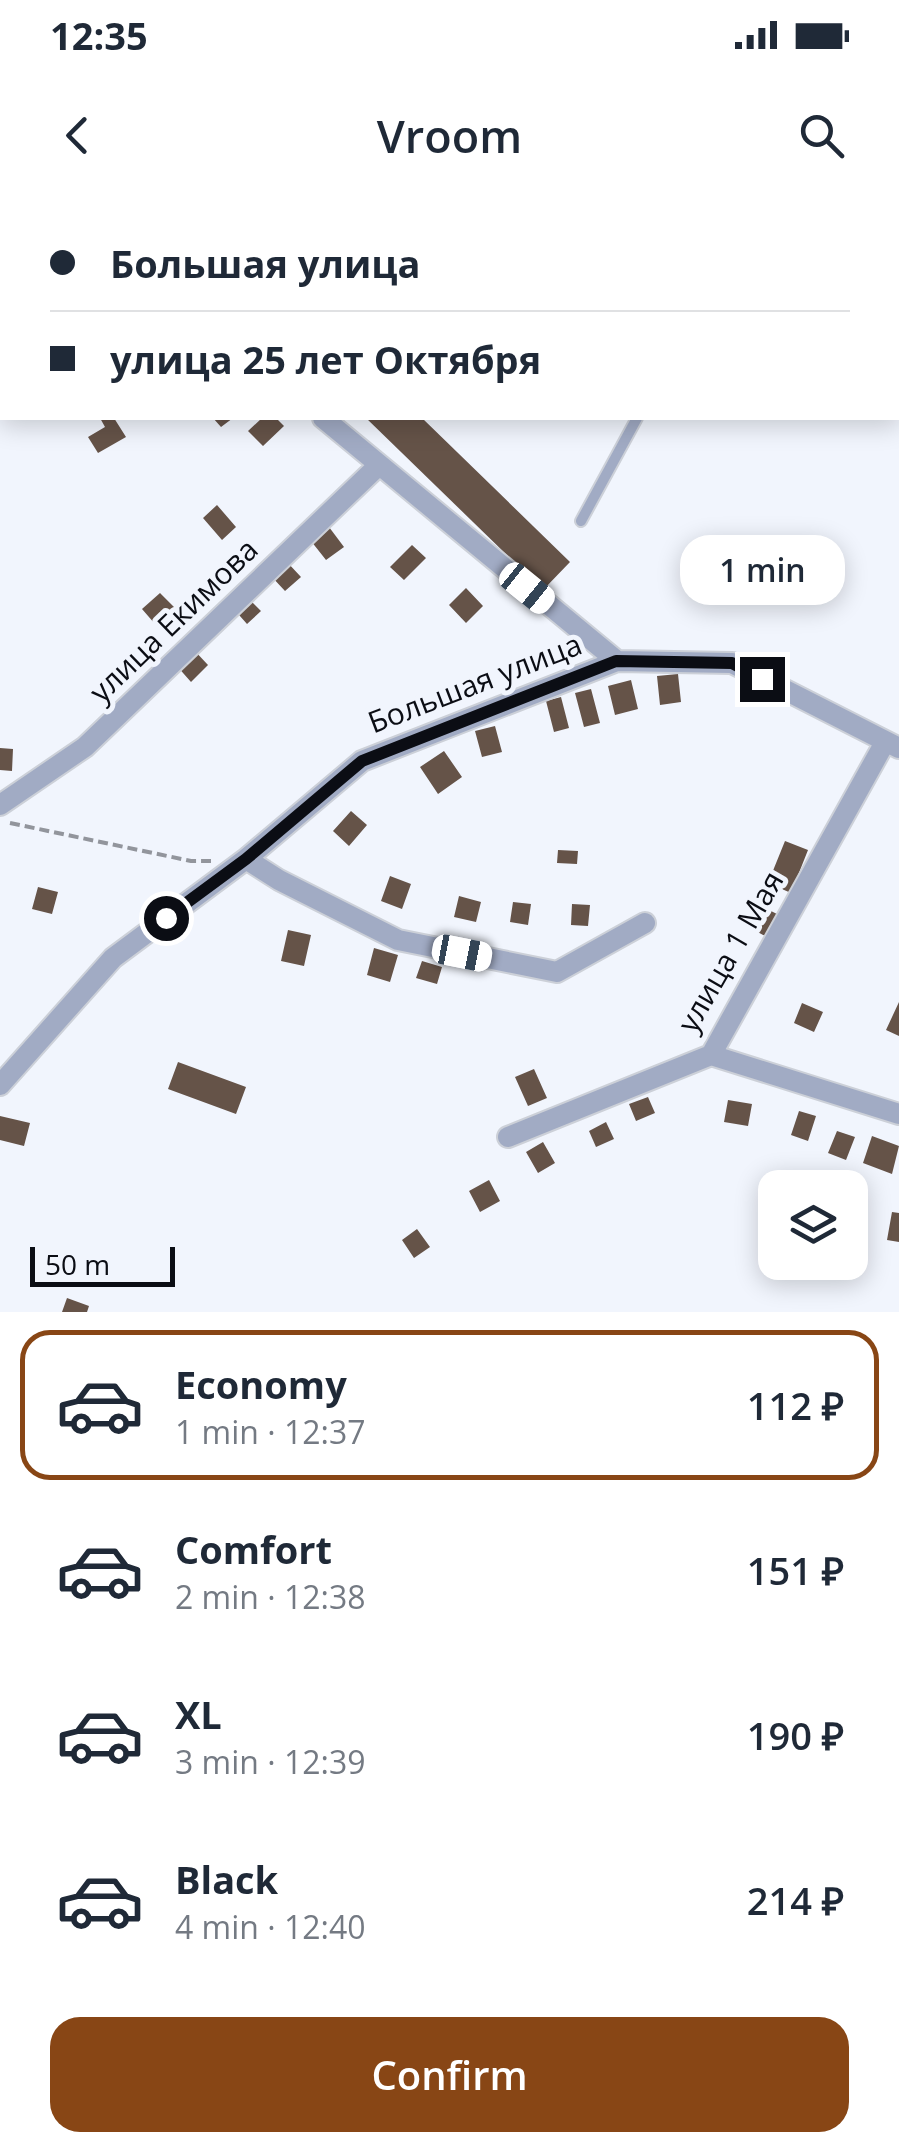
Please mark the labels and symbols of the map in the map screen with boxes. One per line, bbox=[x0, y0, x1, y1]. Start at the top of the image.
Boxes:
street label: улица Екимова bbox=[80, 529, 266, 711]
callout: 1 min bbox=[680, 534, 844, 604]
car bbox=[494, 557, 560, 619]
street label: Большая улица bbox=[362, 623, 587, 742]
route end bbox=[740, 657, 785, 702]
street label: улица 1 Мая bbox=[667, 863, 792, 1039]
route start bbox=[144, 896, 189, 941]
car bbox=[430, 933, 494, 973]
scale bar bbox=[30, 1242, 175, 1286]

